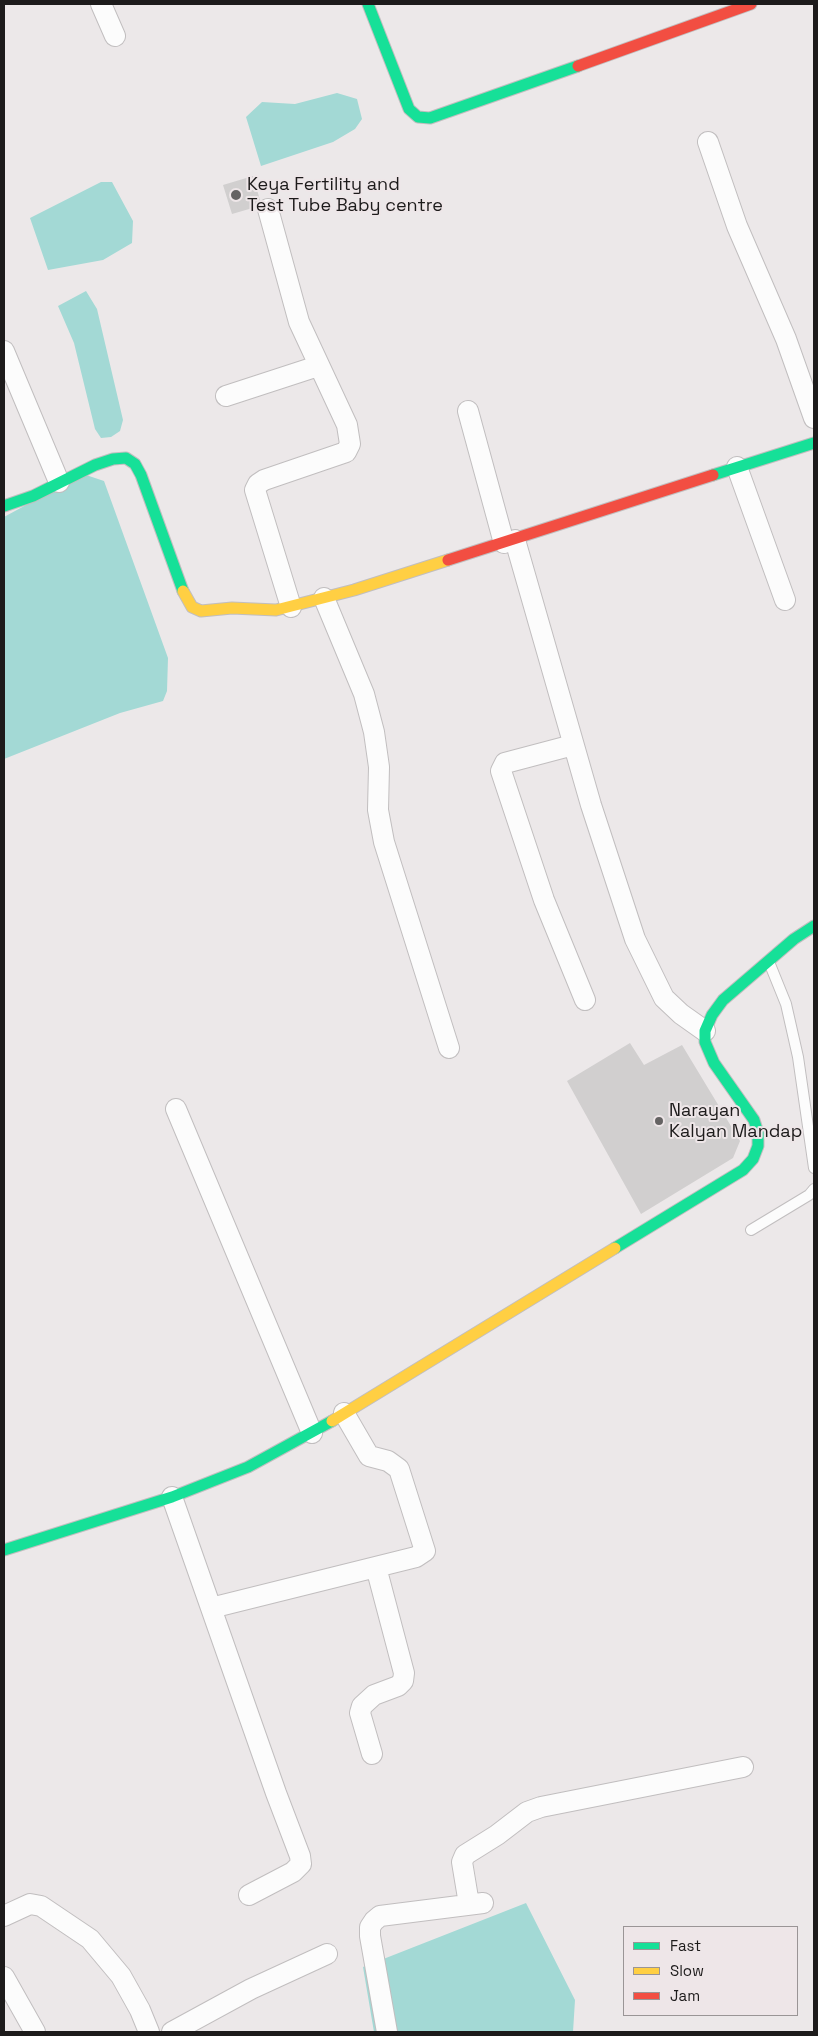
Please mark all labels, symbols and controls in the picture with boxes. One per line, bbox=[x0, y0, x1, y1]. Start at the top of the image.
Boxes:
place label: Keya Fertility and Test Tube Baby centre bbox=[247, 174, 443, 216]
marker: Keya Fertility and Test Tube Baby centre bbox=[229, 188, 243, 202]
place label: Narayan Kalyan Mandap bbox=[669, 1100, 802, 1142]
marker: Narayan Kalyan Mandap bbox=[653, 1115, 665, 1127]
legend bbox=[623, 1926, 798, 2016]
text: Fast bbox=[670, 1936, 701, 1955]
text: Slow bbox=[670, 1961, 704, 1980]
text: Jam bbox=[670, 1986, 700, 2005]

